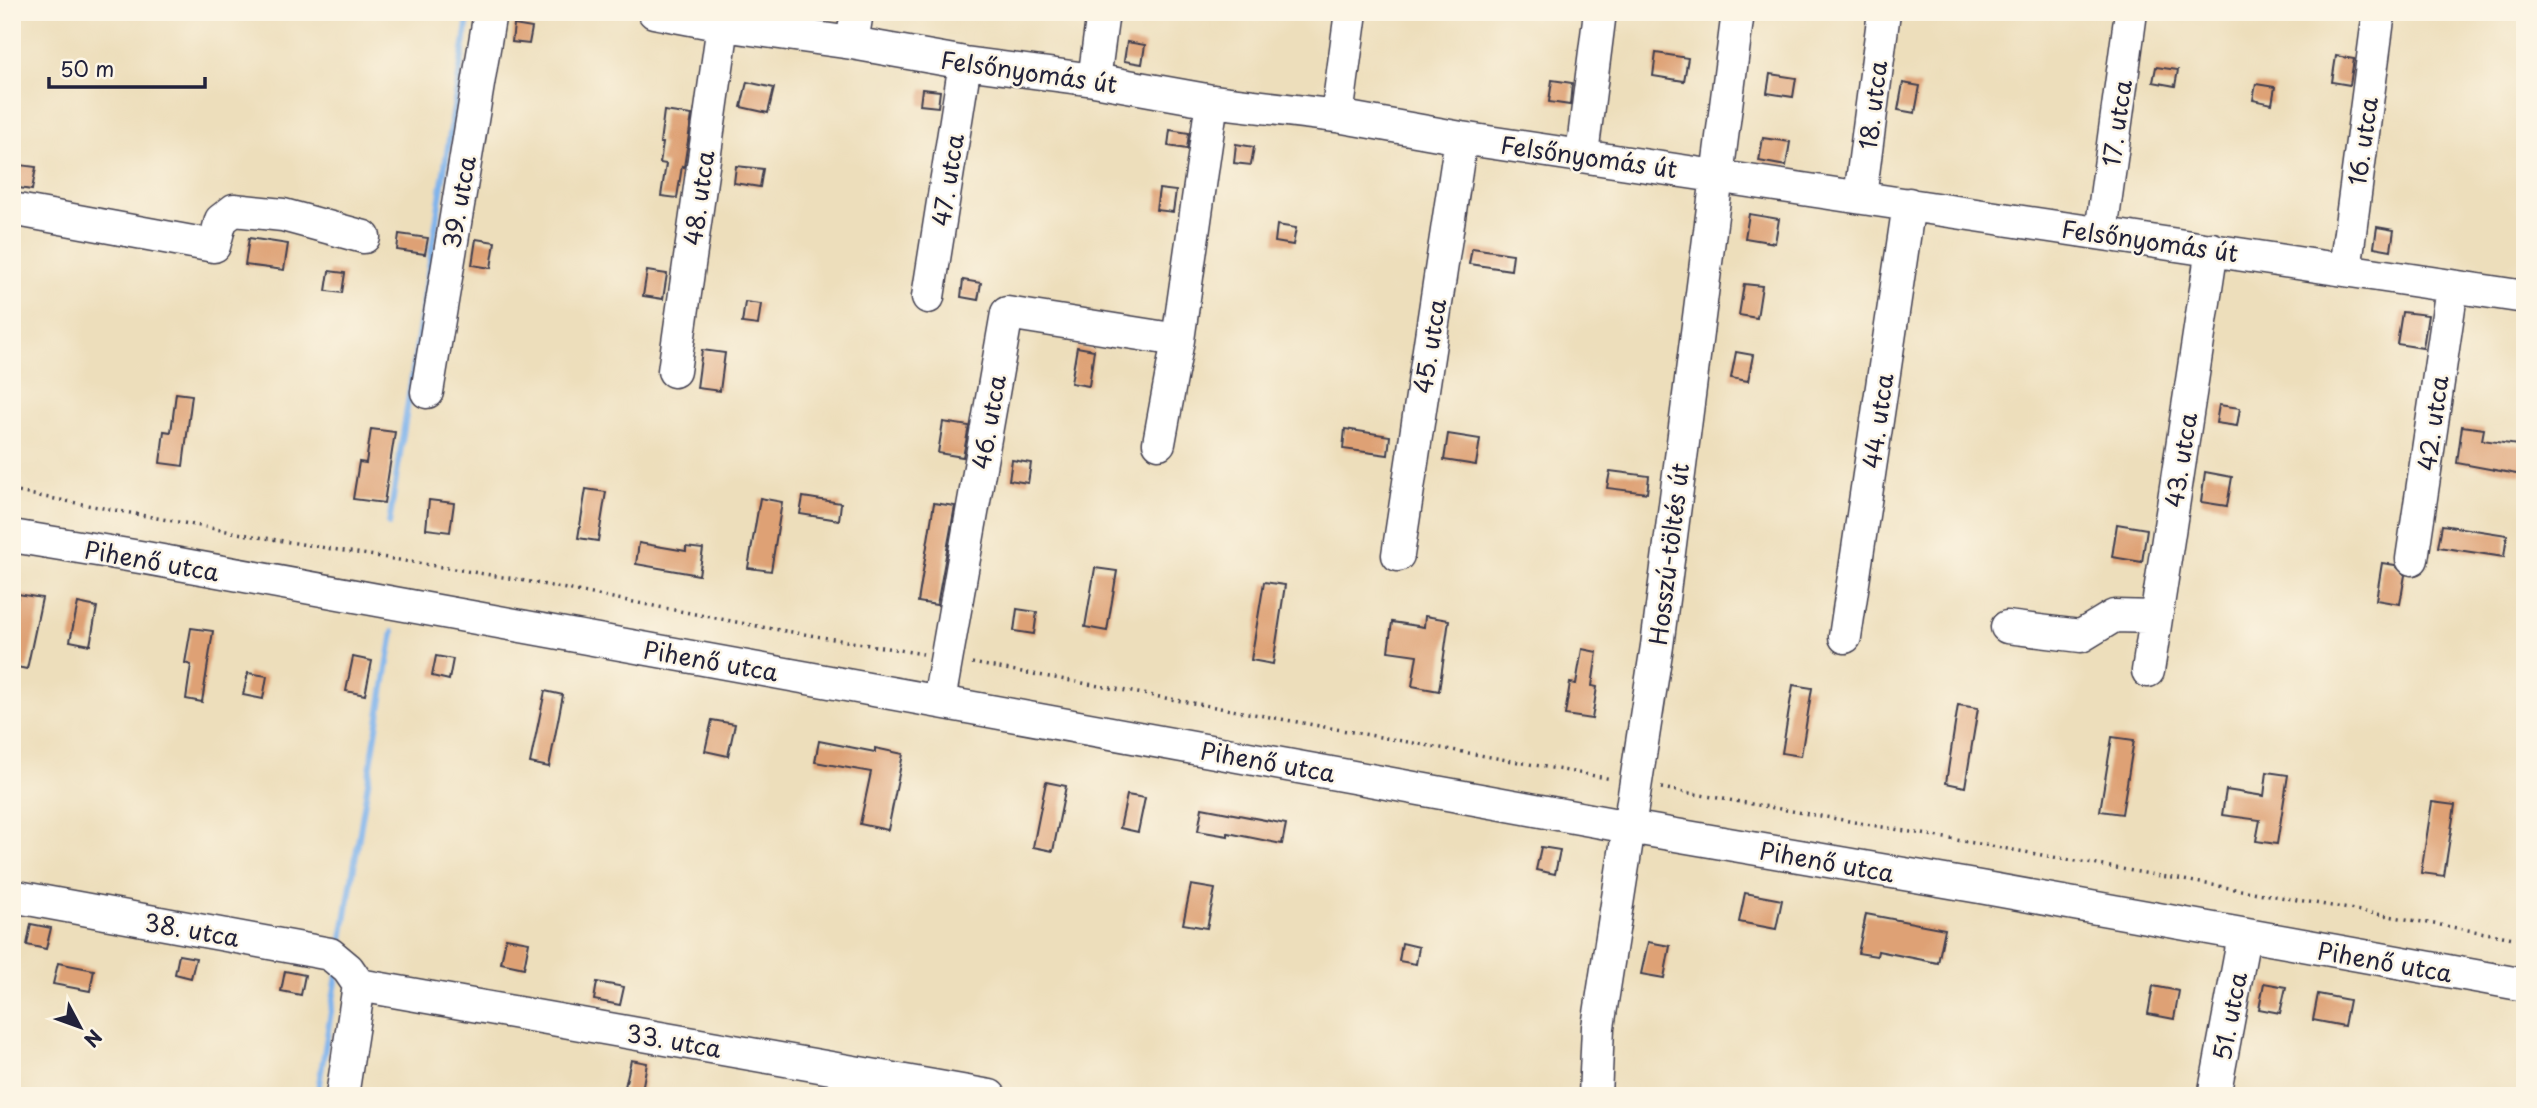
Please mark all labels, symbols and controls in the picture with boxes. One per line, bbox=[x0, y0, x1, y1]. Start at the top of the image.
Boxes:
street label: Felsőnyomás út bbox=[938, 41, 1120, 101]
scale bar bbox=[49, 46, 205, 90]
text: 50 m bbox=[60, 52, 114, 84]
street label: 18. utca bbox=[1849, 58, 1895, 151]
street label: 17. utca bbox=[2092, 77, 2140, 169]
street label: 16. utca bbox=[2338, 94, 2386, 188]
street label: Felsőnyomás út bbox=[1498, 126, 1680, 186]
street label: 47. utca bbox=[922, 131, 972, 229]
street label: 48. utca bbox=[674, 148, 722, 248]
street label: 39. utca bbox=[432, 153, 484, 251]
street label: Felsőnyomás út bbox=[2059, 210, 2241, 270]
street label: 45. utca bbox=[1404, 296, 1454, 396]
street label: 44. utca bbox=[1853, 371, 1902, 471]
street label: 46. utca bbox=[962, 372, 1014, 472]
street label: 42. utca bbox=[2407, 373, 2457, 473]
street label: 43. utca bbox=[2155, 410, 2205, 510]
street label: Hosszú-töltés út bbox=[1639, 461, 1697, 647]
street label: Pihenő utca bbox=[82, 530, 222, 590]
street label: Pihenő utca bbox=[641, 630, 781, 690]
street label: Pihenő utca bbox=[1198, 731, 1338, 791]
street label: Pihenő utca bbox=[1757, 831, 1897, 891]
street label: 38. utca bbox=[142, 903, 242, 955]
street label: Pihenő utca bbox=[2315, 931, 2455, 991]
street label: 51. utca bbox=[2203, 969, 2255, 1063]
north arrow bbox=[46, 992, 116, 1062]
street label: 33. utca bbox=[624, 1014, 724, 1066]
text: N bbox=[78, 1024, 109, 1054]

